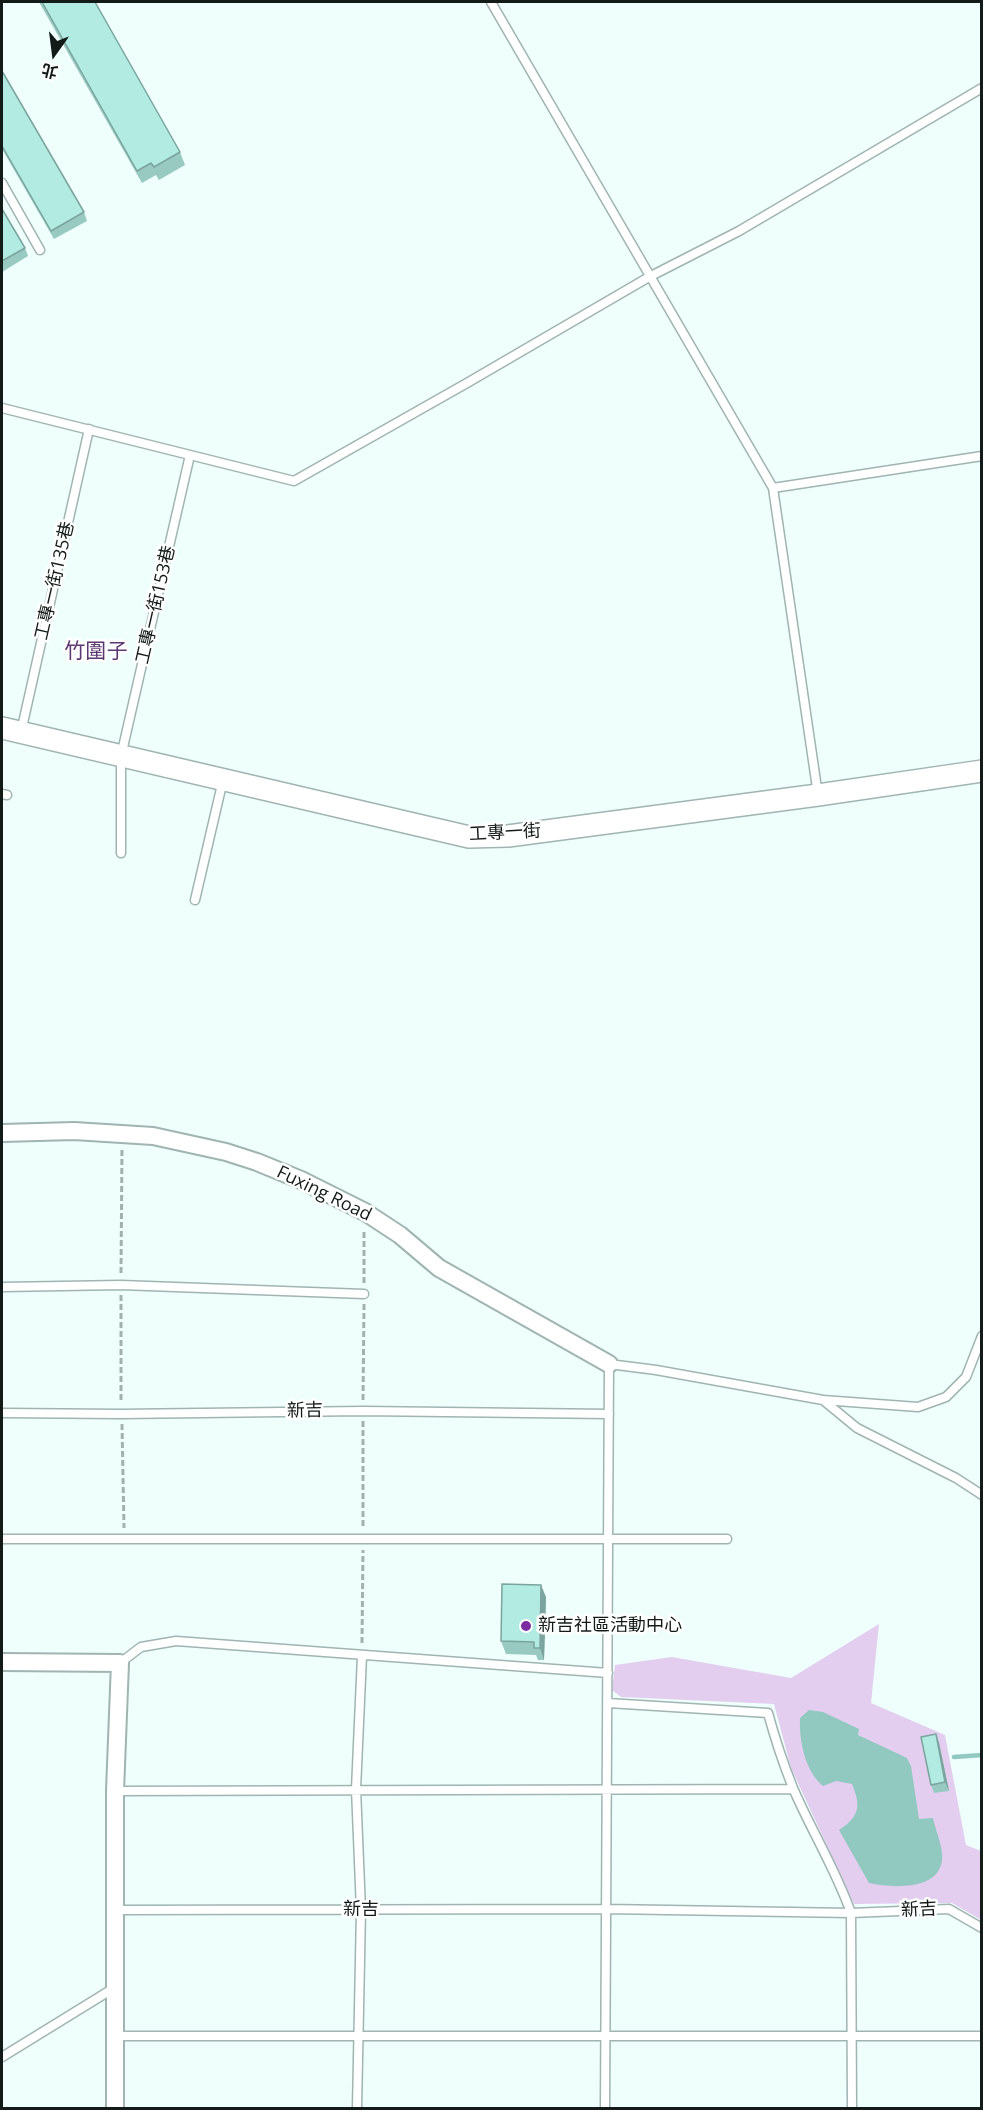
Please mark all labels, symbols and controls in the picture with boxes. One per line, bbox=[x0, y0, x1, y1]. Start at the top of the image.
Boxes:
north arrow bbox=[24, 24, 84, 84]
text: 北 bbox=[39, 59, 60, 84]
street label: 工專一街135巷 bbox=[31, 520, 79, 642]
street label: 工專一街153巷 bbox=[132, 544, 180, 666]
district label: 竹圍子 bbox=[65, 639, 127, 665]
street label: 工專一街 bbox=[468, 820, 542, 846]
street label: Fuxing Road bbox=[273, 1162, 375, 1226]
street label: 新吉 bbox=[287, 1400, 323, 1422]
place label: 新吉社區活動中心 bbox=[538, 1615, 682, 1637]
marker: 新吉社區活動中心 bbox=[519, 1619, 533, 1633]
street label: 新吉 bbox=[900, 1898, 938, 1922]
street label: 新吉 bbox=[343, 1899, 379, 1921]

